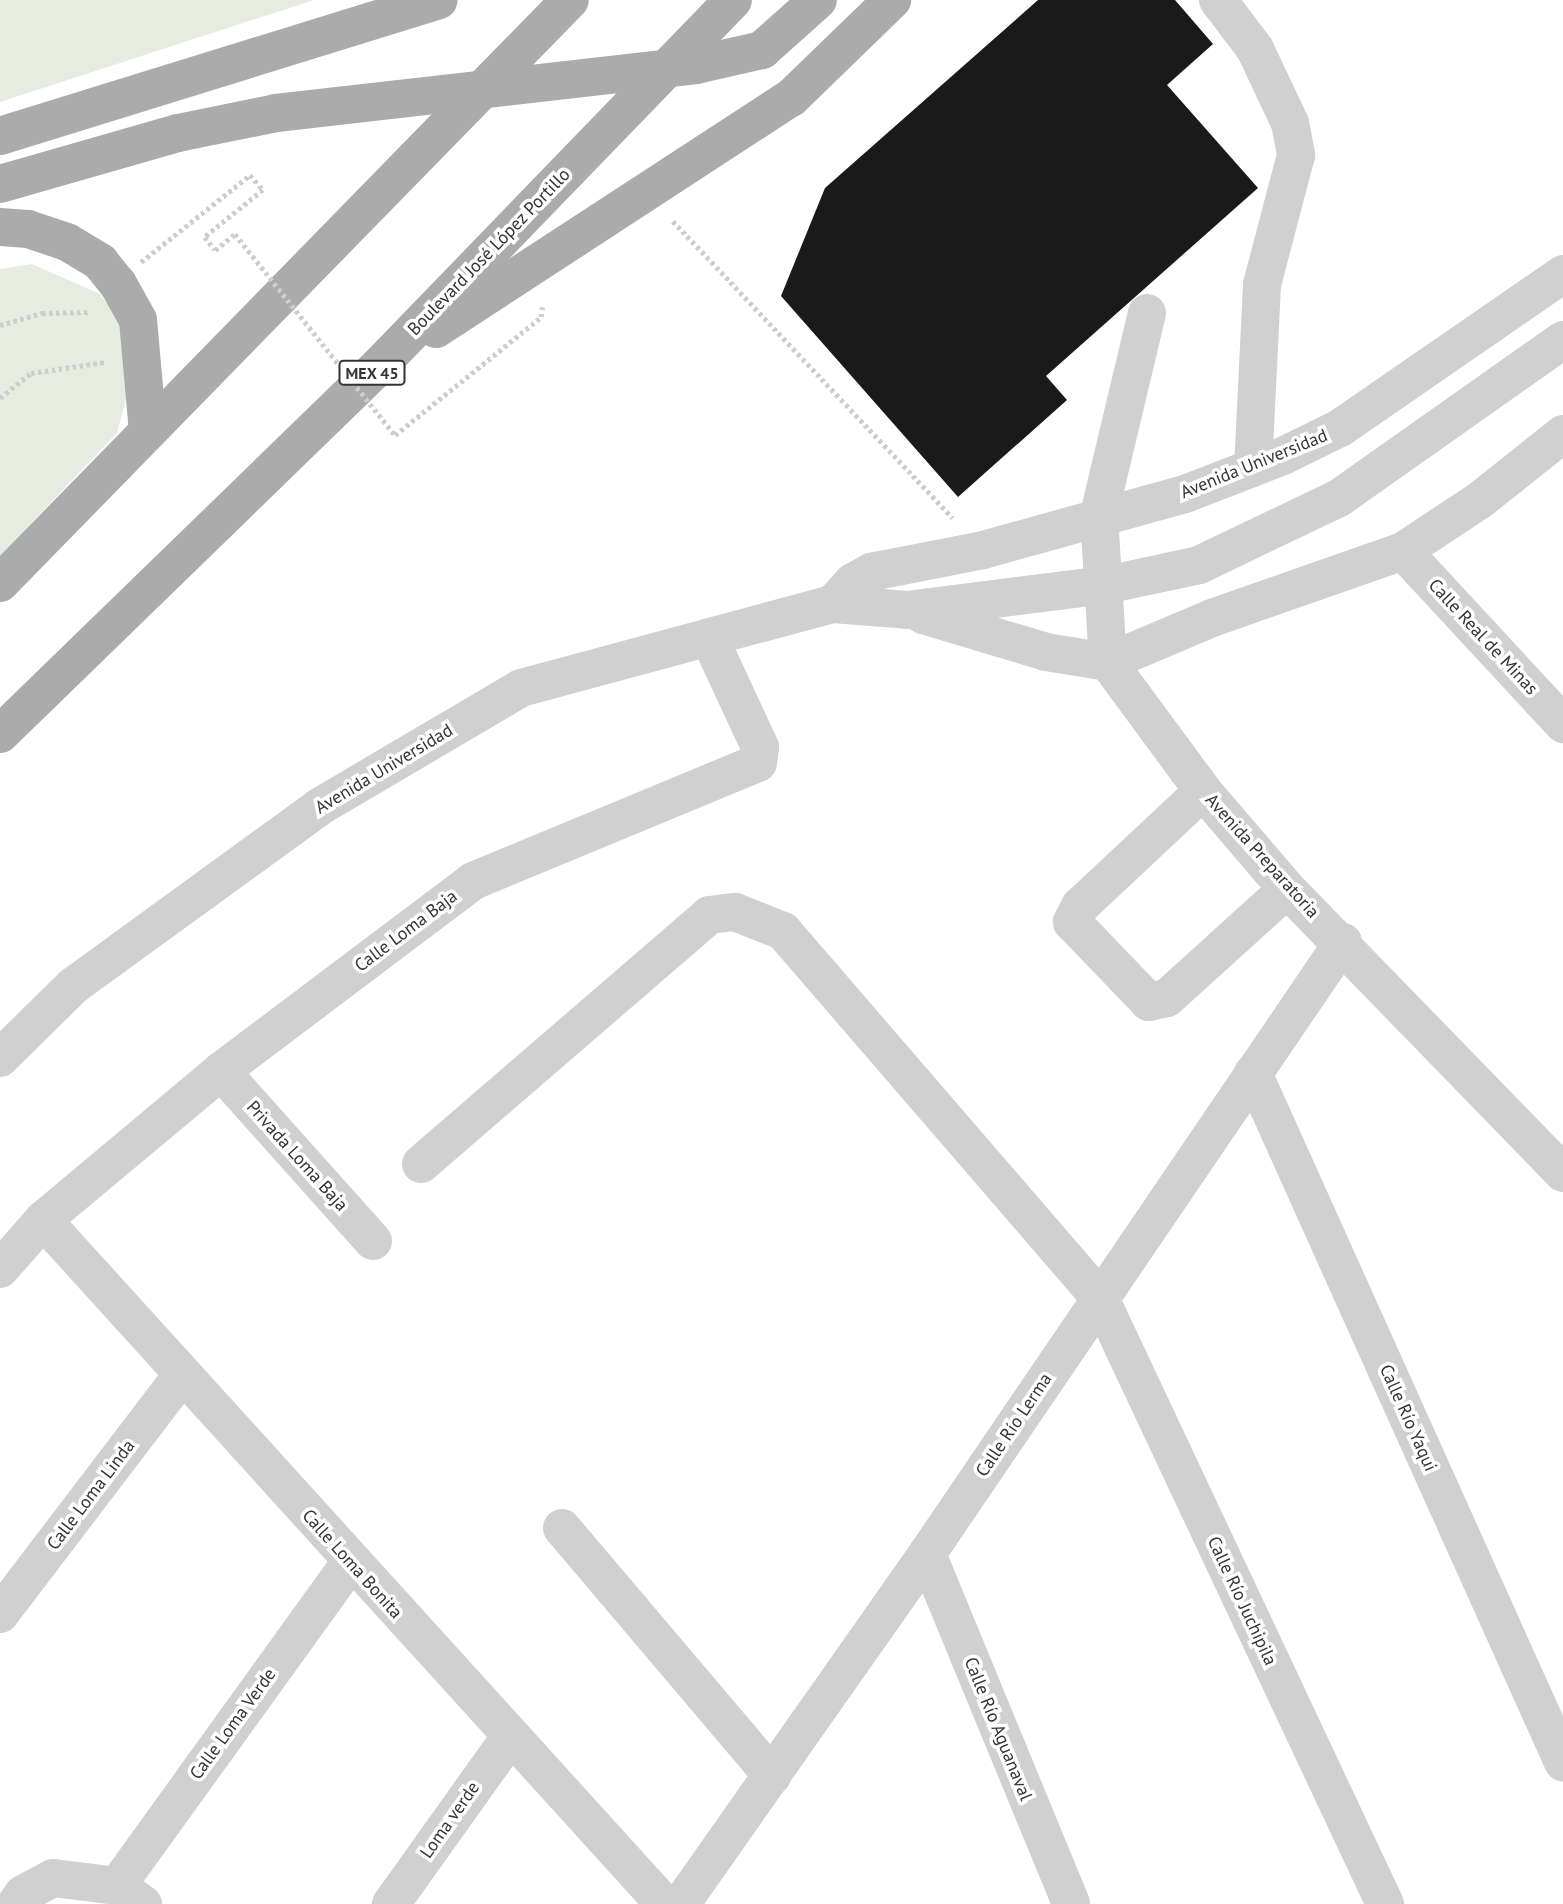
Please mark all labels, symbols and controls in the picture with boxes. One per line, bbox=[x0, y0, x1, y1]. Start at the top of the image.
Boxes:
street label: Boulevard José López Portillo bbox=[403, 164, 575, 340]
road number: MEX 45 bbox=[337, 360, 407, 386]
street label: Avenida Universidad bbox=[1177, 425, 1331, 503]
street label: Calle Real de Minas bbox=[1424, 575, 1542, 699]
street label: Avenida Universidad bbox=[311, 719, 457, 819]
street label: Avenida Preparatoria bbox=[1201, 790, 1323, 922]
street label: Calle Loma Baja bbox=[350, 885, 462, 977]
street label: Privada Loma Baja bbox=[242, 1096, 352, 1216]
street label: Calle Río Yaqui bbox=[1375, 1361, 1441, 1475]
street label: Calle Río Lerma bbox=[971, 1369, 1057, 1481]
street label: Calle Loma Linda bbox=[43, 1436, 139, 1554]
street label: Calle Loma Bonita bbox=[297, 1505, 407, 1623]
street label: Calle Río Juchipila bbox=[1203, 1533, 1281, 1669]
street label: Calle Río Aguanaval bbox=[959, 1654, 1037, 1804]
street label: Calle Loma Verde bbox=[185, 1664, 281, 1784]
street label: Loma verde bbox=[416, 1777, 484, 1863]

